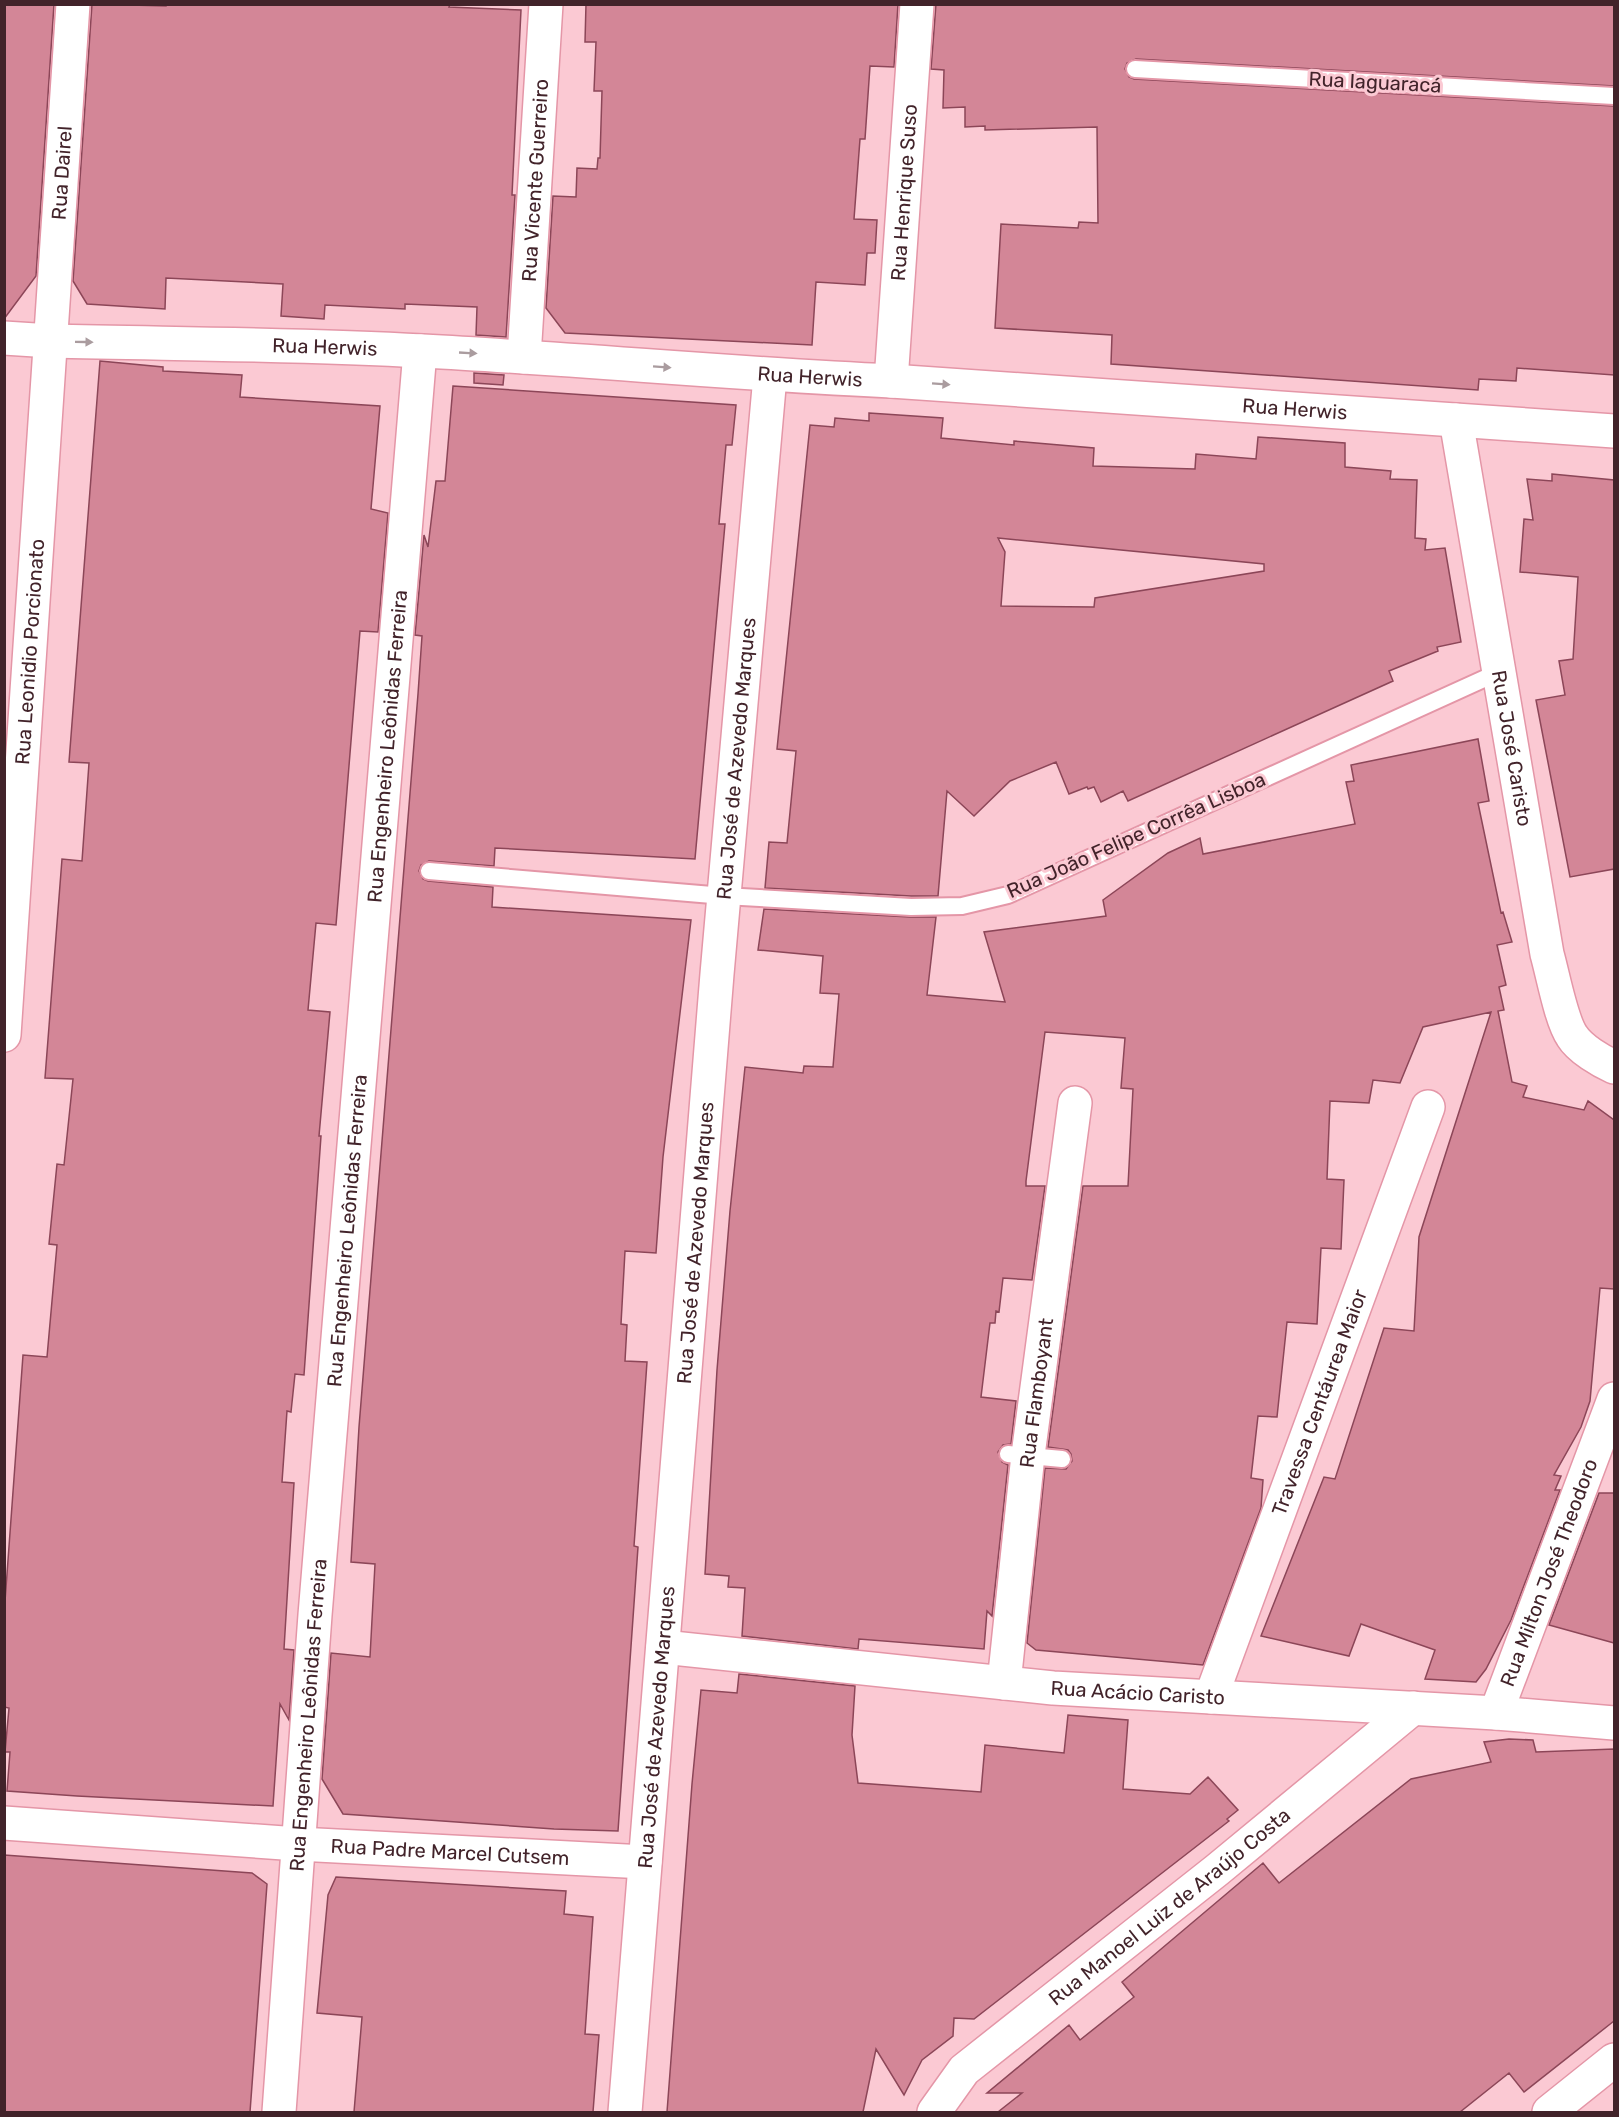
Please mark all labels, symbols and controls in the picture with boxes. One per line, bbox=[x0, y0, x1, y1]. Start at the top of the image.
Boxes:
street label: Rua Iaguaracá bbox=[1308, 67, 1442, 97]
street label: Rua Vicente Guerreiro bbox=[517, 78, 553, 283]
street label: Rua Henrique Suso bbox=[886, 103, 922, 282]
street label: Rua Dairel bbox=[47, 125, 77, 221]
street label: Rua Herwis bbox=[272, 333, 378, 361]
one-way arrow bbox=[74, 337, 93, 347]
one-way arrow bbox=[458, 349, 477, 358]
street label: Rua Herwis bbox=[757, 361, 863, 392]
one-way arrow bbox=[653, 362, 672, 372]
one-way arrow bbox=[931, 379, 950, 389]
street label: Rua Herwis bbox=[1241, 393, 1348, 425]
street label: Rua Leonidio Porcionato bbox=[10, 538, 49, 766]
street label: Rua Engenheiro Leônidas Ferreira bbox=[362, 589, 412, 904]
street label: Rua José de Azevedo Marques bbox=[712, 616, 761, 901]
street label: Rua José Caristo bbox=[1487, 668, 1537, 828]
street label: Rua João Felipe Corrêa Lisboa bbox=[1003, 767, 1269, 903]
street label: Rua Engenheiro Leônidas Ferreira bbox=[322, 1073, 372, 1388]
street label: Rua José de Azevedo Marques bbox=[672, 1101, 719, 1385]
street label: Travessa Centáurea Maior bbox=[1267, 1285, 1372, 1519]
street label: Rua Flamboyant bbox=[1015, 1316, 1058, 1469]
street label: Rua Milton José Theodoro bbox=[1495, 1455, 1602, 1690]
street label: Rua Engenheiro Leônidas Ferreira bbox=[284, 1558, 332, 1872]
street label: Rua José de Azevedo Marques bbox=[633, 1585, 679, 1869]
street label: Rua Acácio Caristo bbox=[1050, 1676, 1226, 1710]
street label: Rua Manoel Luiz de Araújo Costa bbox=[1044, 1803, 1295, 2010]
street label: Rua Padre Marcel Cutsem bbox=[330, 1834, 570, 1870]

